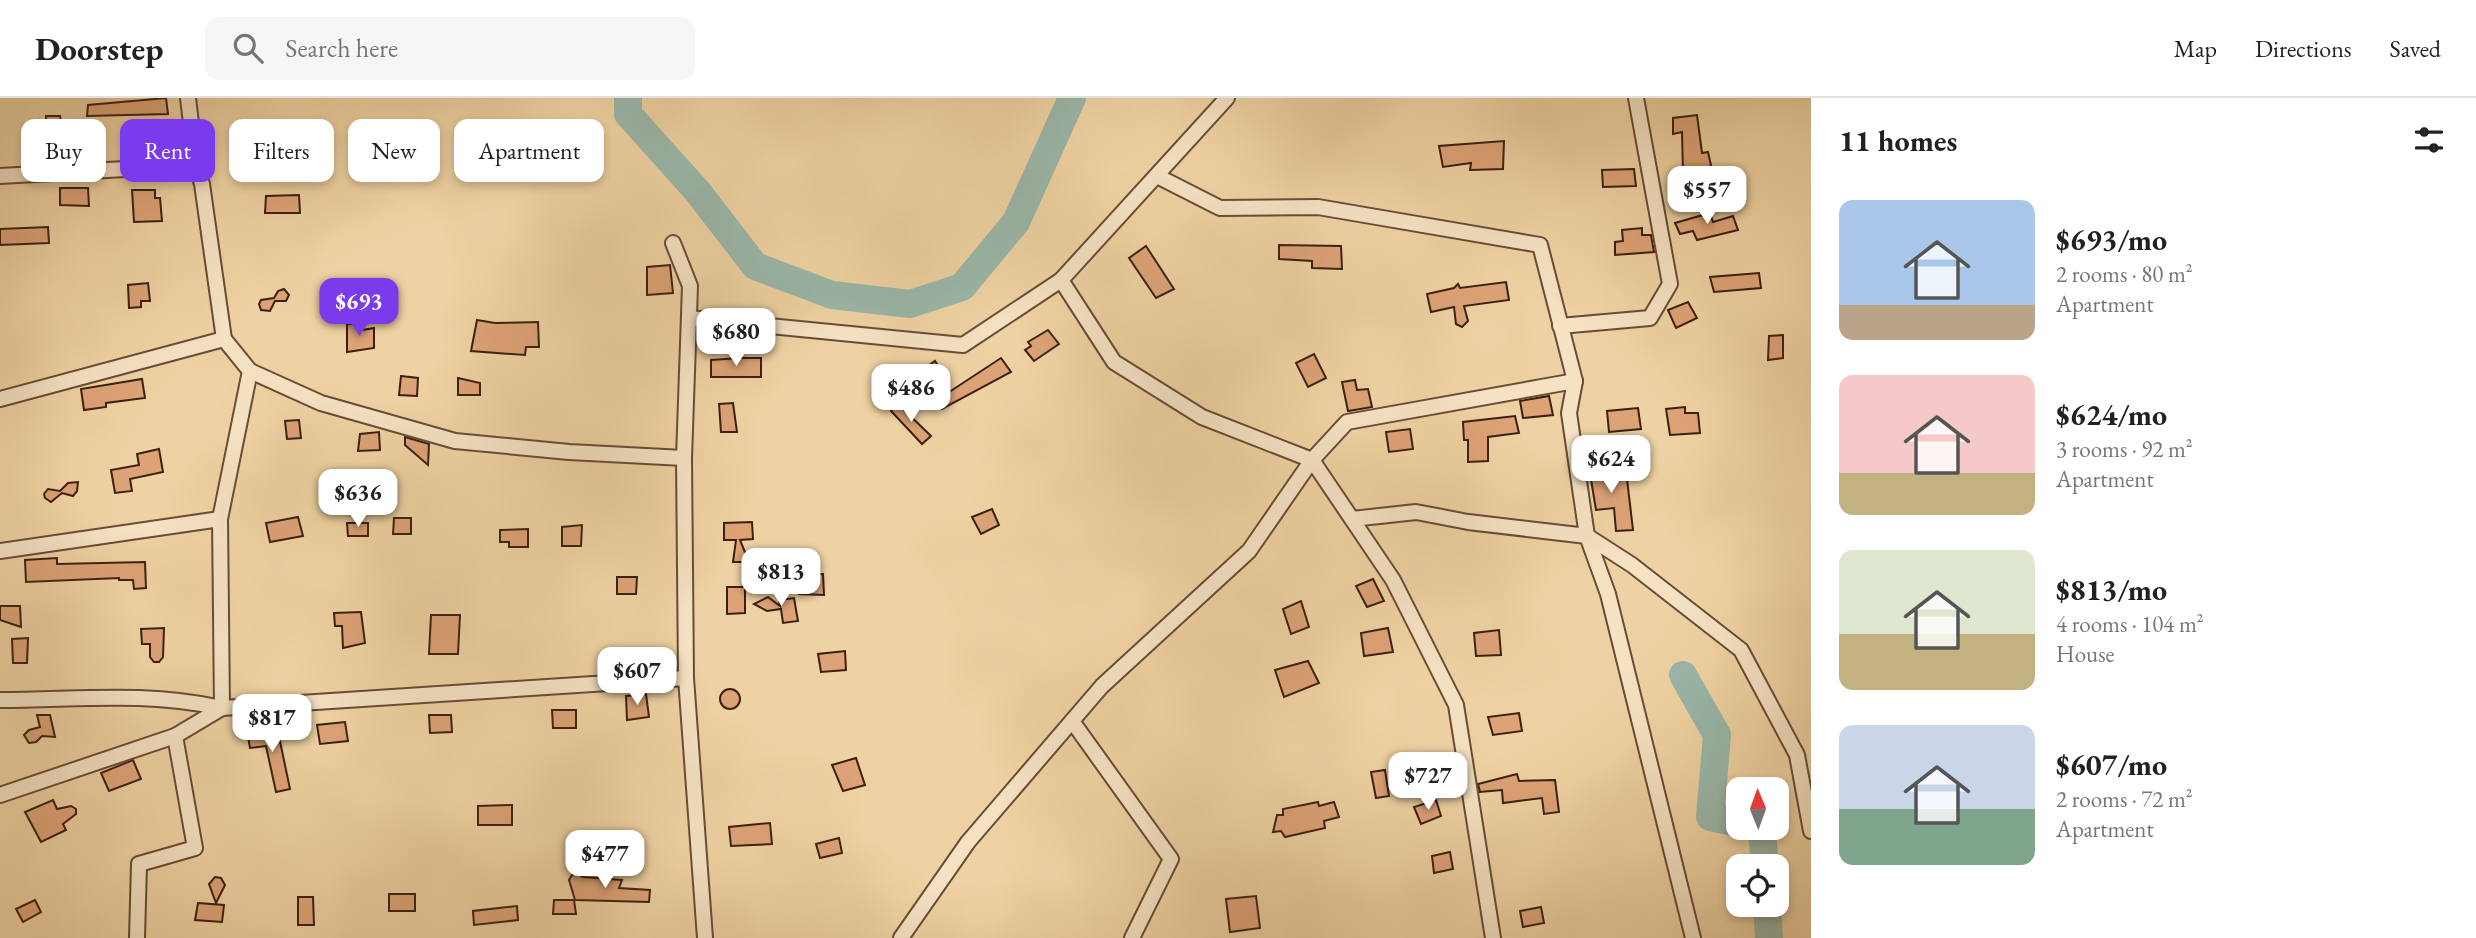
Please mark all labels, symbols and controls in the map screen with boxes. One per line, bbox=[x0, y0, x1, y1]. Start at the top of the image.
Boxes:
search box bbox=[205, 17, 695, 80]
text: Doorstep bbox=[35, 27, 163, 70]
icon: search bbox=[229, 29, 267, 67]
text: Search here bbox=[285, 31, 398, 65]
text: Map bbox=[2174, 33, 2217, 64]
text: Directions bbox=[2255, 33, 2352, 64]
text: Saved bbox=[2390, 33, 2441, 64]
chip: Buy bbox=[21, 119, 106, 182]
chip: Rent bbox=[120, 119, 215, 182]
chip: Filters bbox=[229, 119, 334, 182]
chip: New bbox=[348, 119, 440, 182]
chip: Apartment bbox=[454, 119, 604, 182]
text: 11 homes bbox=[1839, 121, 1957, 160]
icon: filters bbox=[2410, 121, 2448, 159]
pin: $557 bbox=[1666, 166, 1748, 226]
text: $557 bbox=[1683, 174, 1731, 204]
text: $693/mo bbox=[2056, 220, 2167, 259]
icon: home bbox=[1895, 228, 1979, 312]
text: 2 rooms · 80 m² bbox=[2056, 259, 2193, 289]
pin: $693 bbox=[318, 278, 400, 338]
text: $693 bbox=[335, 286, 383, 316]
text: Apartment bbox=[2056, 289, 2154, 319]
pin: $680 bbox=[695, 308, 777, 368]
text: $680 bbox=[712, 316, 760, 346]
pin: $486 bbox=[870, 364, 952, 424]
text: $486 bbox=[887, 372, 935, 402]
text: $624/mo bbox=[2056, 395, 2167, 434]
icon: home bbox=[1895, 403, 1979, 487]
text: 3 rooms · 92 m² bbox=[2056, 434, 2193, 464]
pin: $624 bbox=[1570, 436, 1652, 495]
text: $624 bbox=[1587, 443, 1635, 473]
text: Apartment bbox=[2056, 464, 2154, 494]
pin: $636 bbox=[317, 470, 399, 529]
text: $636 bbox=[334, 477, 382, 507]
pin: $813 bbox=[740, 548, 822, 608]
text: $813 bbox=[757, 556, 805, 586]
text: $813/mo bbox=[2056, 570, 2167, 609]
icon: home bbox=[1895, 578, 1979, 662]
text: 4 rooms · 104 m² bbox=[2056, 609, 2204, 639]
text: House bbox=[2056, 639, 2115, 669]
pin: $607 bbox=[596, 648, 678, 707]
text: $607 bbox=[613, 655, 661, 685]
pin: $817 bbox=[231, 694, 313, 754]
text: $817 bbox=[248, 702, 296, 732]
text: $607/mo bbox=[2056, 745, 2167, 784]
pin: $727 bbox=[1387, 752, 1469, 812]
icon: home bbox=[1895, 753, 1979, 837]
text: $727 bbox=[1404, 760, 1452, 790]
north arrow bbox=[1726, 777, 1788, 840]
map controls bbox=[1726, 777, 1789, 917]
text: 2 rooms · 72 m² bbox=[2056, 784, 2193, 814]
text: Apartment bbox=[2056, 814, 2154, 844]
pin: $477 bbox=[564, 830, 646, 890]
text: $477 bbox=[581, 838, 629, 868]
button: locate bbox=[1726, 854, 1789, 917]

